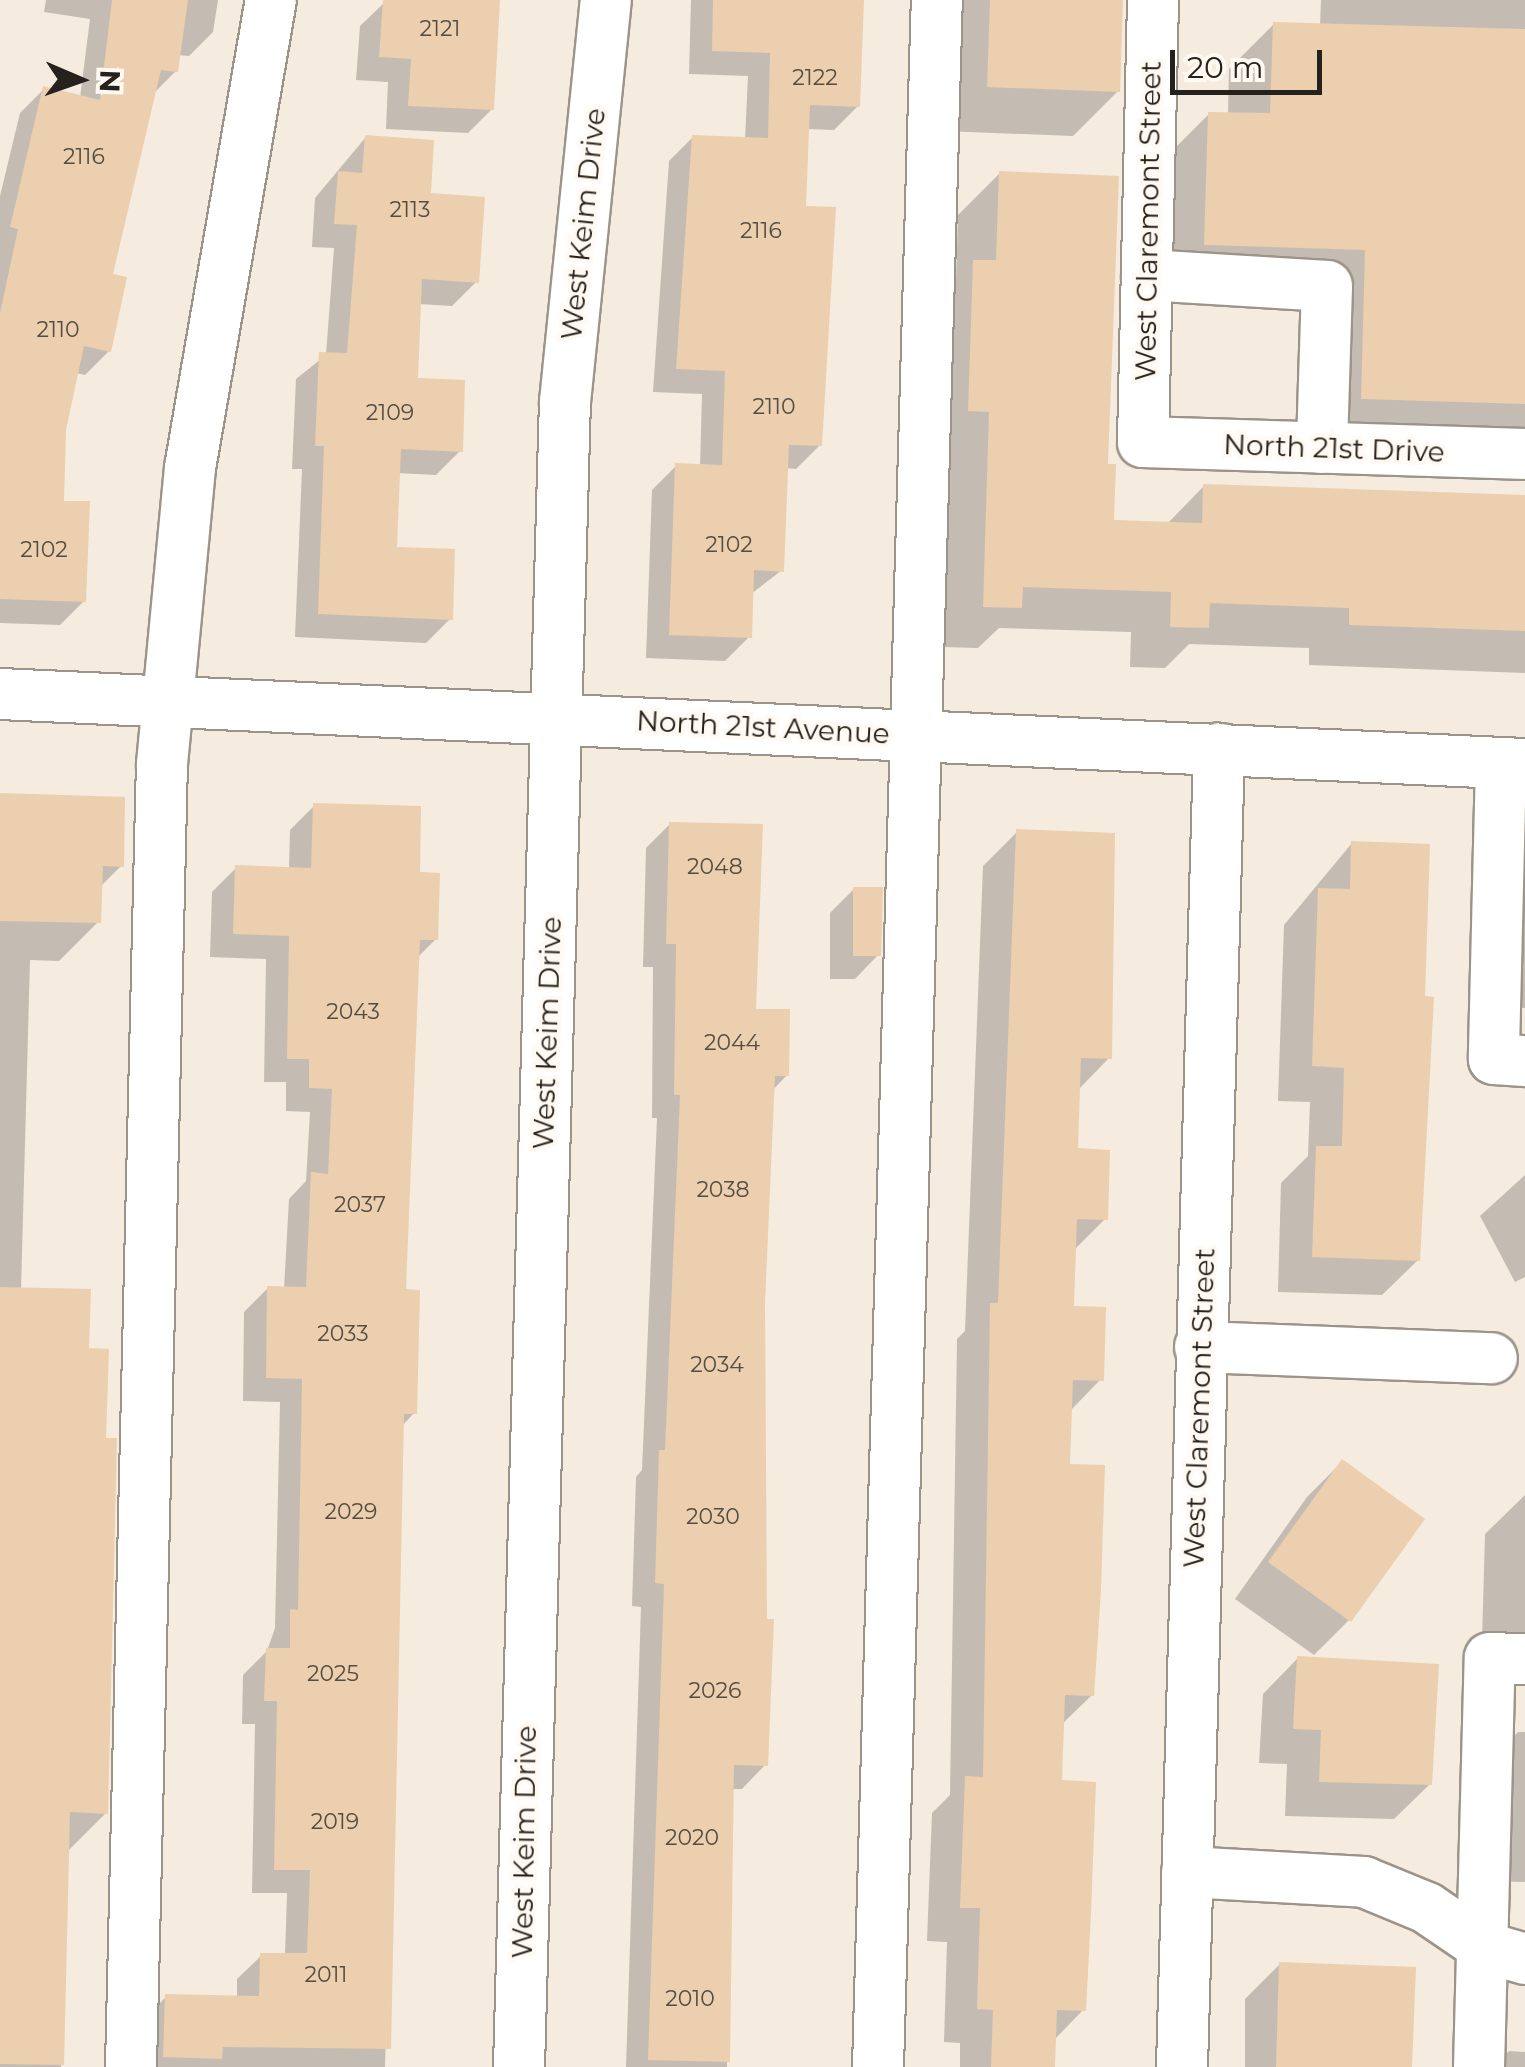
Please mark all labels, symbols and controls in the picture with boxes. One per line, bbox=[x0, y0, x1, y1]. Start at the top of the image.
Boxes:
house number: 2121 bbox=[420, 16, 460, 42]
north arrow bbox=[30, 30, 130, 130]
scale bar bbox=[1175, 30, 1328, 92]
text: 20 m bbox=[1187, 49, 1264, 86]
street label: West Claremont Street bbox=[1128, 61, 1168, 381]
house number: 2122 bbox=[792, 65, 838, 91]
text: N bbox=[93, 69, 127, 93]
street label: West Keim Drive bbox=[554, 106, 612, 342]
house number: 2116 bbox=[63, 144, 105, 170]
house number: 2113 bbox=[390, 197, 430, 223]
house number: 2116 bbox=[740, 218, 782, 244]
house number: 2110 bbox=[37, 317, 79, 343]
house number: 2110 bbox=[753, 394, 795, 420]
house number: 2109 bbox=[366, 400, 414, 426]
street label: North 21st Drive bbox=[1223, 427, 1445, 469]
house number: 2102 bbox=[705, 532, 753, 558]
house number: 2102 bbox=[20, 537, 68, 563]
street label: North 21st Avenue bbox=[635, 704, 891, 750]
house number: 2048 bbox=[687, 854, 743, 880]
street label: West Keim Drive bbox=[526, 916, 568, 1150]
house number: 2043 bbox=[326, 999, 380, 1025]
house number: 2044 bbox=[704, 1030, 760, 1056]
house number: 2038 bbox=[696, 1177, 750, 1203]
house number: 2037 bbox=[334, 1192, 386, 1218]
street label: West Claremont Street bbox=[1177, 1247, 1221, 1569]
house number: 2033 bbox=[317, 1321, 369, 1347]
house number: 2034 bbox=[690, 1352, 744, 1378]
house number: 2029 bbox=[325, 1499, 377, 1525]
house number: 2030 bbox=[686, 1504, 740, 1530]
house number: 2025 bbox=[307, 1661, 359, 1687]
house number: 2026 bbox=[689, 1678, 741, 1704]
street label: West Keim Drive bbox=[505, 1725, 543, 1959]
house number: 2019 bbox=[311, 1809, 359, 1835]
house number: 2020 bbox=[665, 1825, 719, 1851]
house number: 2011 bbox=[305, 1962, 347, 1988]
house number: 2010 bbox=[665, 1986, 715, 2012]

